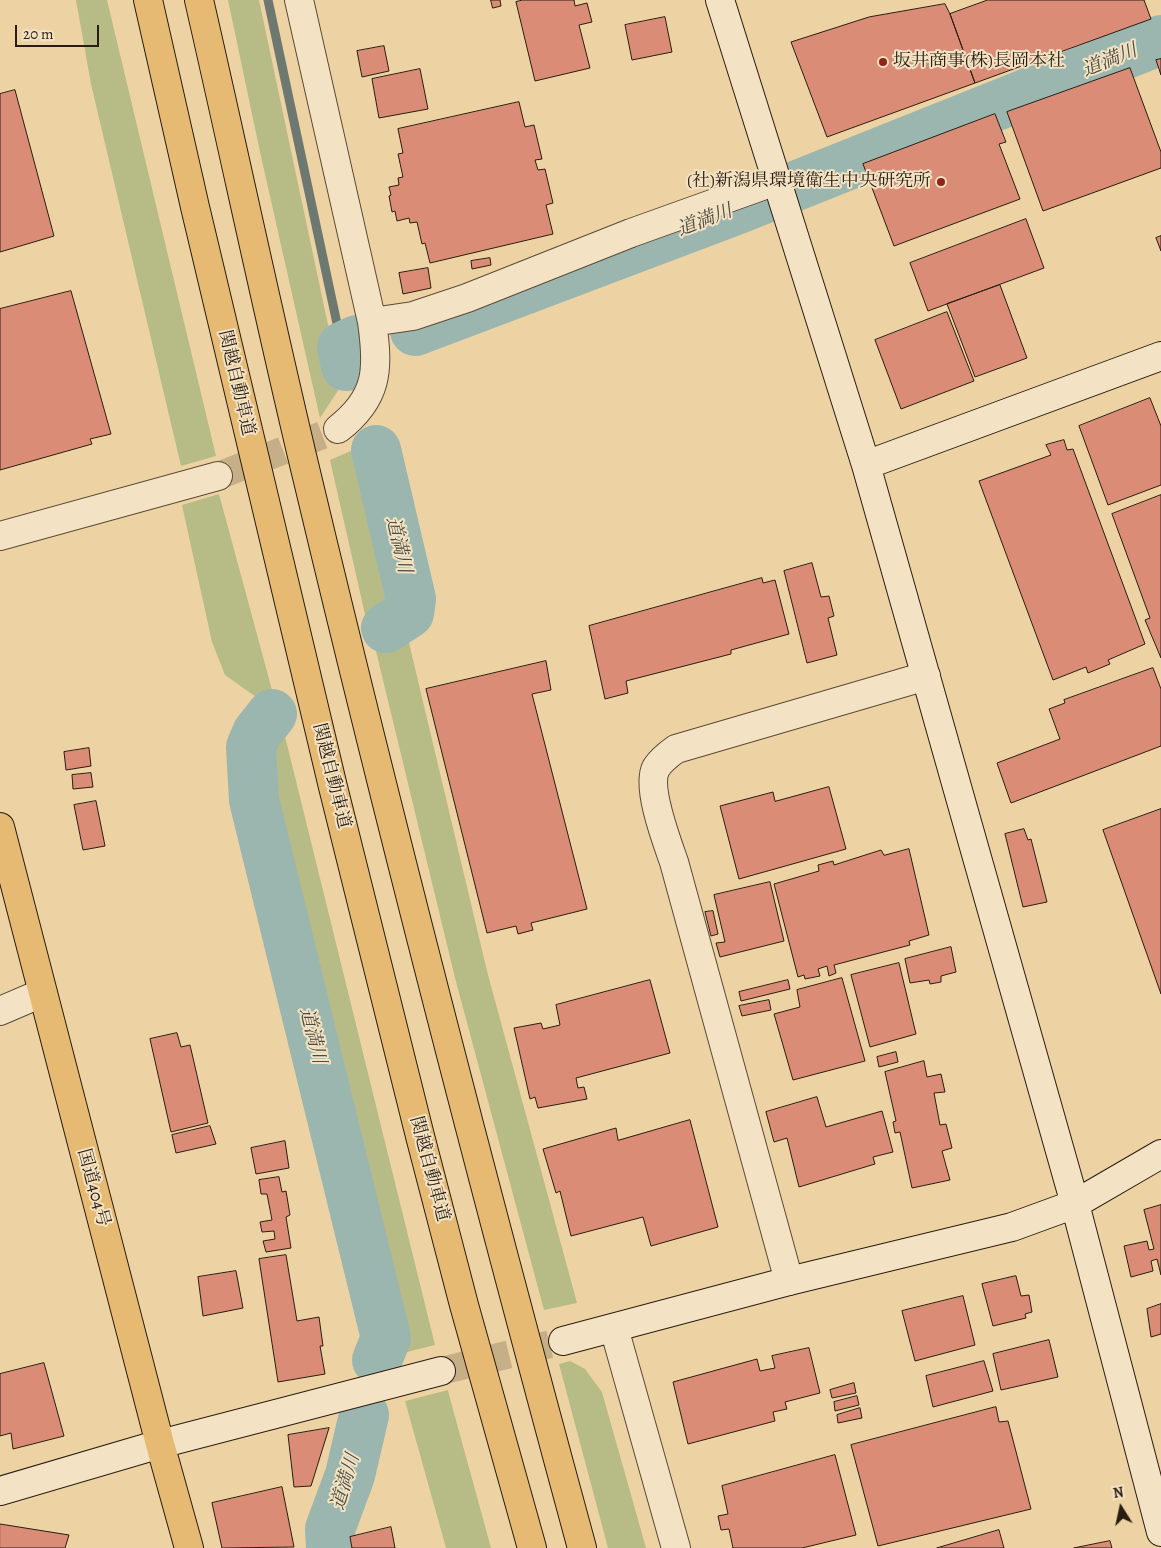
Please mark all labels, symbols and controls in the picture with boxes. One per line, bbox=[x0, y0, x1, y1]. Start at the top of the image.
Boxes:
scale bar bbox=[18, 15, 101, 47]
text: 20 m bbox=[23, 24, 54, 44]
water label: 道満川 bbox=[1079, 40, 1141, 82]
place label: 坂井商事(株)長岡本社 bbox=[893, 51, 1065, 73]
marker: 坂井商事(株)長岡本社 bbox=[877, 56, 889, 68]
place label: (社)新潟県環境衛生中央研究所 bbox=[687, 171, 931, 193]
marker: (社)新潟県環境衛生中央研究所 bbox=[935, 176, 947, 188]
water label: 道満川 bbox=[674, 200, 736, 242]
street label: 関越自動車道 bbox=[213, 328, 259, 438]
water label: 道満川 bbox=[380, 515, 416, 575]
street label: 関越自動車道 bbox=[307, 721, 355, 831]
water label: 道満川 bbox=[294, 1006, 330, 1066]
street label: 関越自動車道 bbox=[405, 1114, 453, 1224]
street label: 国道404号 bbox=[72, 1147, 114, 1229]
water label: 道満川 bbox=[327, 1451, 365, 1513]
text: N bbox=[1112, 1482, 1125, 1503]
north arrow bbox=[1096, 1483, 1146, 1533]

